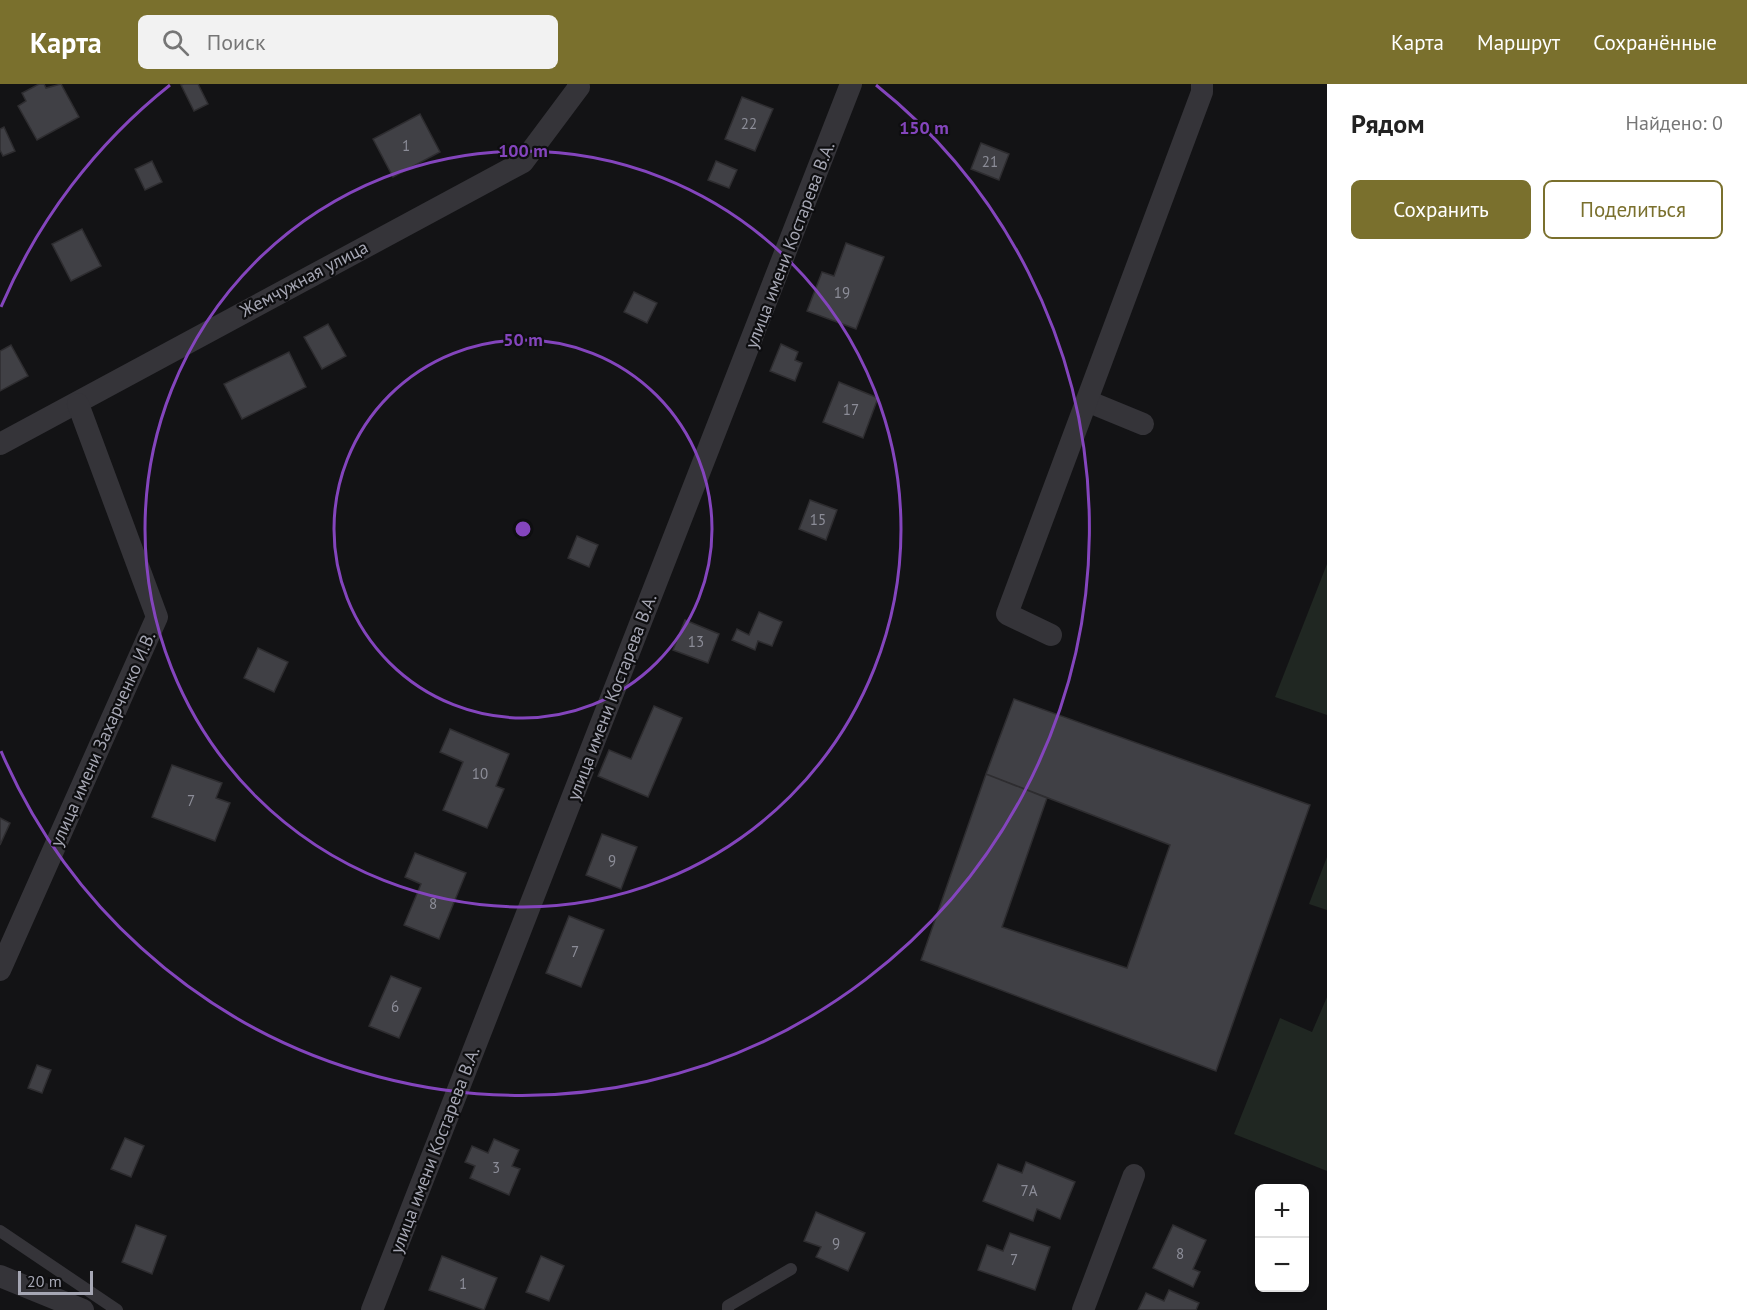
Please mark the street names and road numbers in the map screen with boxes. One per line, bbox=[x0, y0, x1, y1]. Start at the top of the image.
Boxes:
street label: улица имени Костарева В.А. bbox=[739, 138, 840, 352]
street label: Жемчужная улица bbox=[235, 235, 372, 322]
street label: улица имени Костарева В.А. bbox=[561, 590, 662, 804]
street label: улица имени Захарченко И.В. bbox=[45, 628, 160, 850]
street label: улица имени Костарева В.А. bbox=[384, 1043, 485, 1257]

